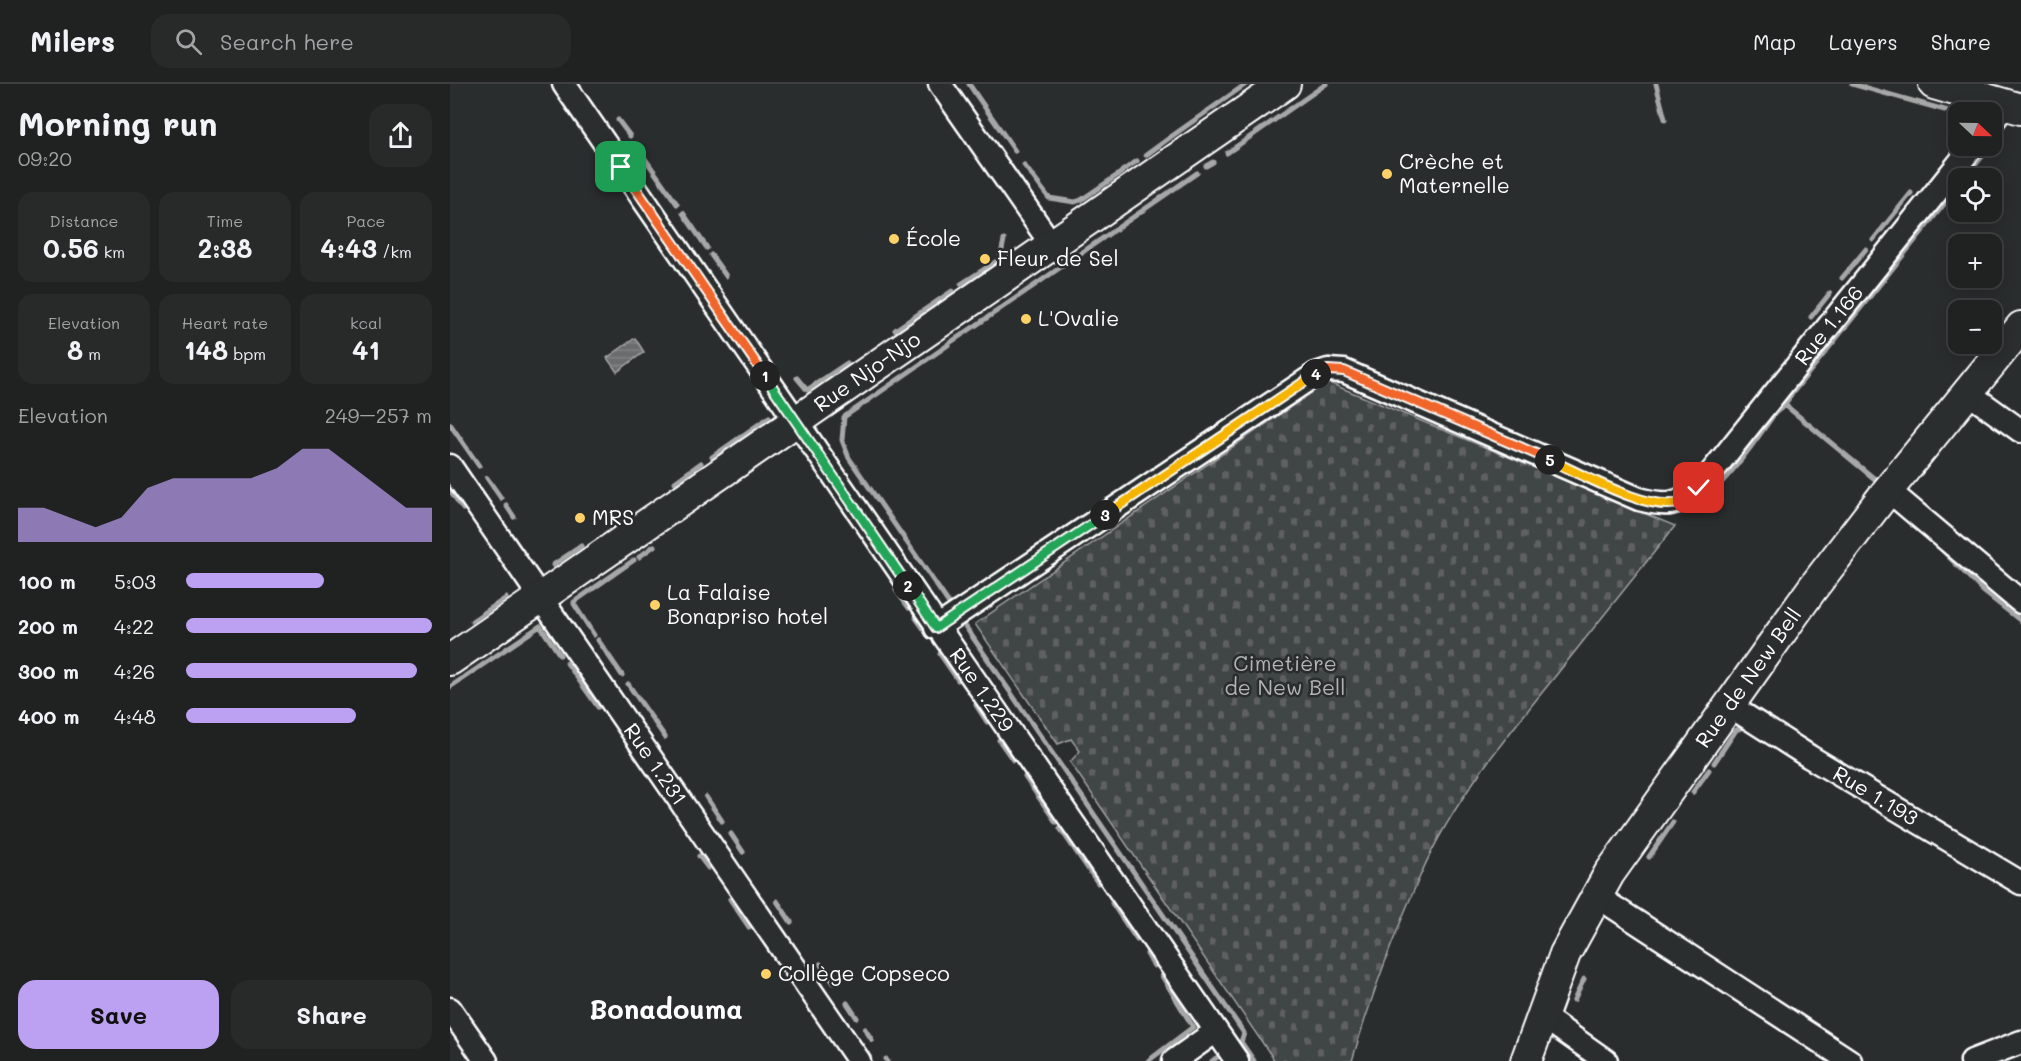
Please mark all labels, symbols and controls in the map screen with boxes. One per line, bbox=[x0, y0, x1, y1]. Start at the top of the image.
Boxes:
search box bbox=[151, 14, 571, 68]
text: Milers bbox=[30, 23, 115, 59]
icon: search bbox=[172, 25, 205, 58]
text: Search here bbox=[220, 27, 354, 56]
text: Map bbox=[1753, 28, 1796, 55]
text: Layers bbox=[1829, 28, 1898, 55]
text: Share bbox=[1931, 28, 1991, 55]
text: Morning run bbox=[18, 101, 218, 144]
north arrow bbox=[1948, 102, 2002, 156]
map controls bbox=[1948, 102, 2002, 354]
button: share bbox=[369, 104, 432, 167]
pin bbox=[595, 141, 646, 192]
text: 09:20 bbox=[18, 145, 72, 171]
place label: Crèche et Maternelle bbox=[1399, 147, 1510, 198]
icon: arrive bbox=[604, 150, 637, 183]
marker: Crèche et Maternelle bbox=[1380, 167, 1394, 181]
button: locate bbox=[1948, 168, 2002, 222]
text: Distance bbox=[50, 210, 118, 231]
text: Time bbox=[207, 210, 243, 231]
text: Pace bbox=[346, 210, 386, 231]
place label: École bbox=[906, 224, 961, 251]
text: 0.56 bbox=[43, 231, 99, 265]
text: 2:38 bbox=[198, 231, 252, 265]
text: 4:43 bbox=[320, 231, 377, 265]
marker: École bbox=[887, 232, 901, 246]
button: + bbox=[1948, 234, 2002, 288]
text: km bbox=[99, 241, 125, 262]
text: /km bbox=[377, 241, 412, 262]
place label: Fleur de Sel bbox=[997, 244, 1119, 271]
marker: Fleur de Sel bbox=[978, 252, 992, 266]
street label: Rue 1.166 bbox=[1788, 279, 1868, 370]
button: − bbox=[1948, 300, 2002, 354]
place label: L'Ovalie bbox=[1038, 304, 1119, 331]
text: Elevation bbox=[48, 312, 120, 333]
text: Heart rate bbox=[182, 312, 268, 333]
text: kcal bbox=[350, 312, 382, 333]
marker: L'Ovalie bbox=[1019, 312, 1033, 326]
street label: Rue Njo-Njo bbox=[808, 325, 925, 417]
text: 8 bbox=[67, 333, 83, 367]
text: 148 bbox=[184, 333, 228, 367]
text: 41 bbox=[352, 333, 380, 367]
text: m bbox=[83, 343, 101, 364]
text: bpm bbox=[228, 343, 266, 364]
pin: 4 bbox=[1301, 359, 1331, 389]
pin: 1 bbox=[750, 361, 780, 391]
text: 4 bbox=[1311, 363, 1321, 384]
text: 1 bbox=[761, 365, 769, 386]
text: Elevation bbox=[18, 402, 108, 428]
text: 249–257 m bbox=[325, 402, 432, 428]
pin: 5 bbox=[1535, 445, 1565, 475]
text: 5 bbox=[1545, 449, 1555, 470]
pin bbox=[1673, 462, 1724, 513]
icon: check bbox=[1682, 471, 1715, 504]
pin: 3 bbox=[1090, 500, 1120, 530]
place label: MRS bbox=[592, 503, 634, 530]
text: 3 bbox=[1100, 504, 1110, 525]
marker: MRS bbox=[573, 511, 587, 525]
text: 100 m bbox=[18, 568, 76, 594]
text: 5:03 bbox=[114, 568, 156, 594]
pin: 2 bbox=[893, 571, 923, 601]
text: 2 bbox=[904, 575, 912, 596]
place label: La Falaise Bonapriso hotel bbox=[667, 578, 828, 629]
marker: La Falaise Bonapriso hotel bbox=[648, 598, 662, 612]
street label: Rue de New Bell bbox=[1688, 602, 1807, 752]
text: 200 m bbox=[18, 613, 78, 639]
text: 4:22 bbox=[114, 613, 154, 639]
street label: Rue 1.229 bbox=[944, 642, 1021, 737]
park label: Cimetière de New Bell bbox=[1224, 649, 1346, 700]
text: 300 m bbox=[18, 658, 79, 684]
text: 4:26 bbox=[114, 658, 155, 684]
text: 400 m bbox=[18, 703, 79, 729]
text: 4:48 bbox=[114, 703, 156, 729]
street label: Rue 1.231 bbox=[619, 717, 694, 810]
street label: Rue 1.193 bbox=[1829, 759, 1924, 831]
place label: Collège Copseco bbox=[778, 959, 950, 986]
marker: Collège Copseco bbox=[759, 967, 773, 981]
button: Save bbox=[18, 980, 219, 1049]
button: Share bbox=[231, 980, 432, 1049]
district label: Bonadouma bbox=[589, 991, 743, 1026]

